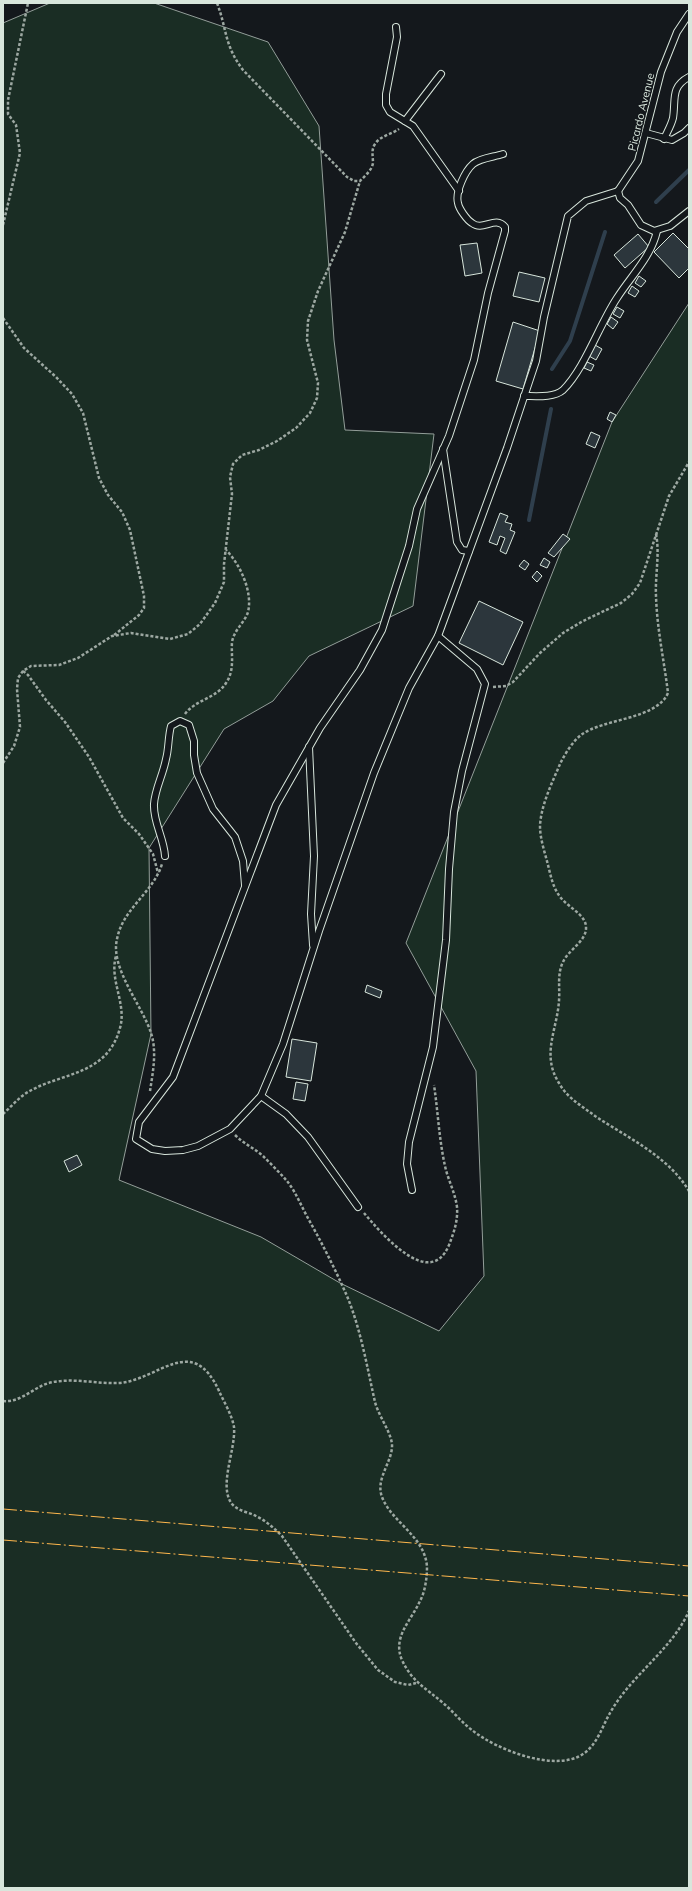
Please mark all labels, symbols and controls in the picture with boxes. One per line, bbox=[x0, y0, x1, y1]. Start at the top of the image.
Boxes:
street label: Picardo Avenue bbox=[625, 72, 657, 152]

